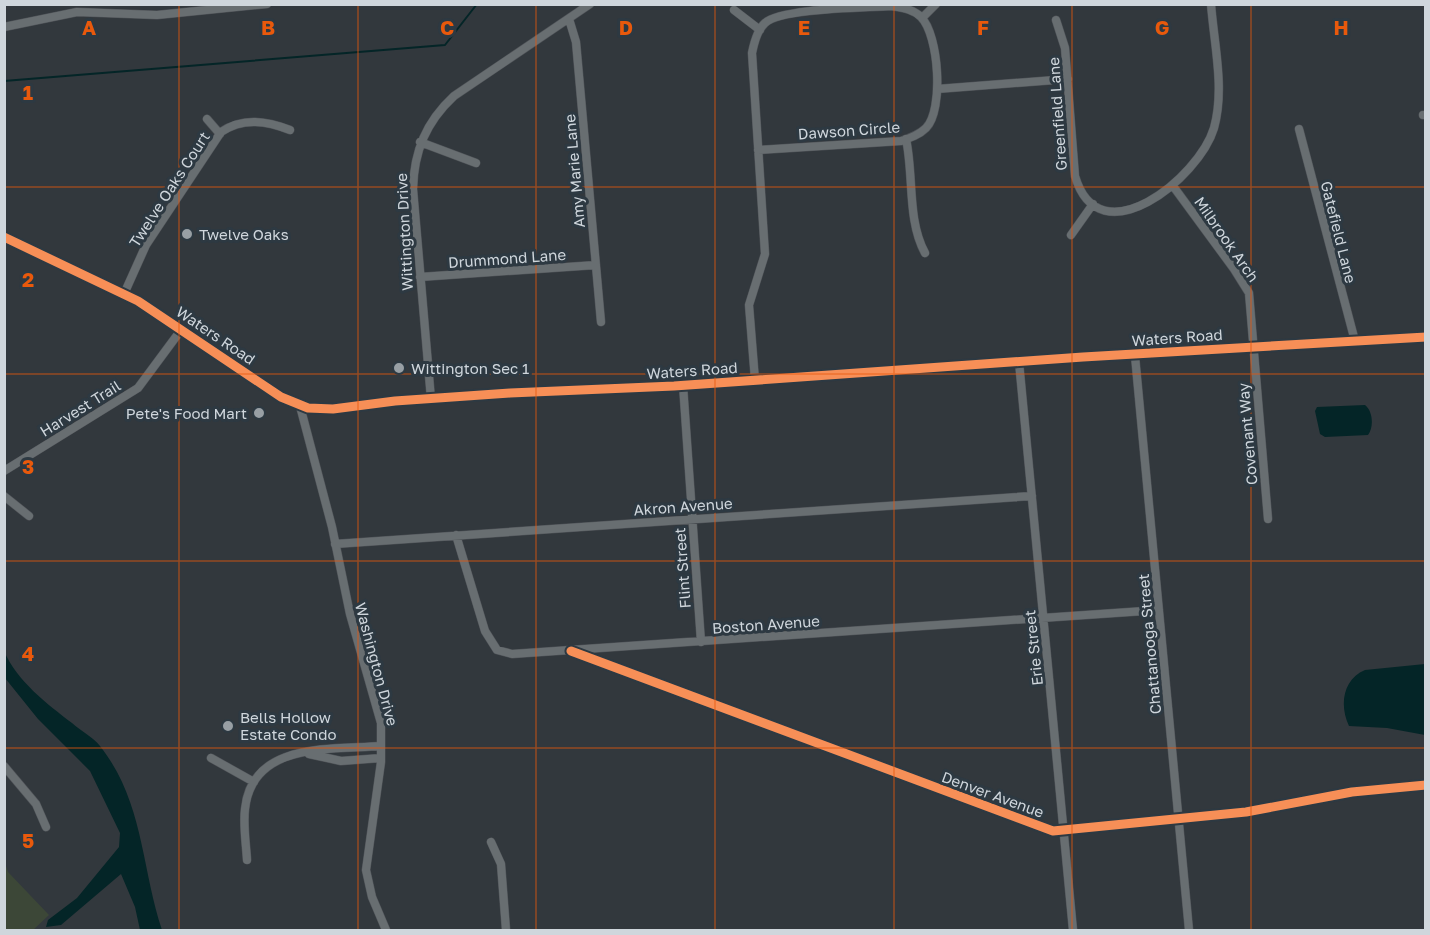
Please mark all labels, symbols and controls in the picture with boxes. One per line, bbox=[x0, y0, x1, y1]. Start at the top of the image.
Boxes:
text: A bbox=[82, 15, 96, 39]
text: B bbox=[261, 15, 275, 39]
text: C bbox=[440, 15, 454, 39]
text: D bbox=[619, 15, 633, 39]
text: E bbox=[798, 15, 810, 39]
text: F bbox=[977, 15, 989, 39]
text: G bbox=[1155, 15, 1169, 39]
text: H bbox=[1333, 15, 1349, 39]
street label: Greenfield Lane bbox=[1044, 56, 1070, 171]
text: 1 bbox=[23, 80, 33, 104]
street label: Amy Marie Lane bbox=[560, 113, 588, 229]
street label: Dawson Circle bbox=[797, 117, 901, 143]
street label: Twelve Oaks Court bbox=[125, 128, 213, 250]
street label: Wittington Drive bbox=[392, 172, 416, 291]
street label: Gatefield Lane bbox=[1318, 179, 1360, 285]
street label: Milbrook Arch bbox=[1191, 193, 1263, 285]
place label: Twelve Oaks bbox=[199, 225, 289, 243]
marker: Twelve Oaks bbox=[180, 227, 194, 241]
street label: Drummond Lane bbox=[447, 245, 567, 271]
text: 2 bbox=[22, 267, 34, 291]
street label: Waters Road bbox=[173, 302, 259, 368]
street label: Waters Road bbox=[1131, 325, 1223, 349]
street label: Waters Road bbox=[646, 358, 738, 382]
place label: Wittington Sec 1 bbox=[411, 359, 529, 377]
marker: Wittington Sec 1 bbox=[392, 361, 406, 375]
street label: Harvest Trail bbox=[36, 376, 124, 440]
street label: Covenant Way bbox=[1234, 382, 1260, 486]
place label: Pete's Food Mart bbox=[126, 404, 247, 422]
marker: Pete's Food Mart bbox=[252, 406, 266, 420]
text: 3 bbox=[22, 454, 34, 478]
street label: Akron Avenue bbox=[633, 494, 733, 518]
street label: Flint Street bbox=[670, 527, 694, 609]
street label: Chattanooga Street bbox=[1134, 573, 1164, 715]
street label: Washington Drive bbox=[352, 600, 402, 728]
street label: Erie Street bbox=[1020, 609, 1046, 687]
street label: Boston Avenue bbox=[712, 611, 821, 637]
text: 4 bbox=[22, 641, 34, 665]
place label: Bells Hollow Estate Condo bbox=[240, 708, 337, 743]
marker: Bells Hollow Estate Condo bbox=[221, 719, 235, 733]
street label: Denver Avenue bbox=[939, 767, 1047, 821]
text: 5 bbox=[22, 828, 34, 852]

